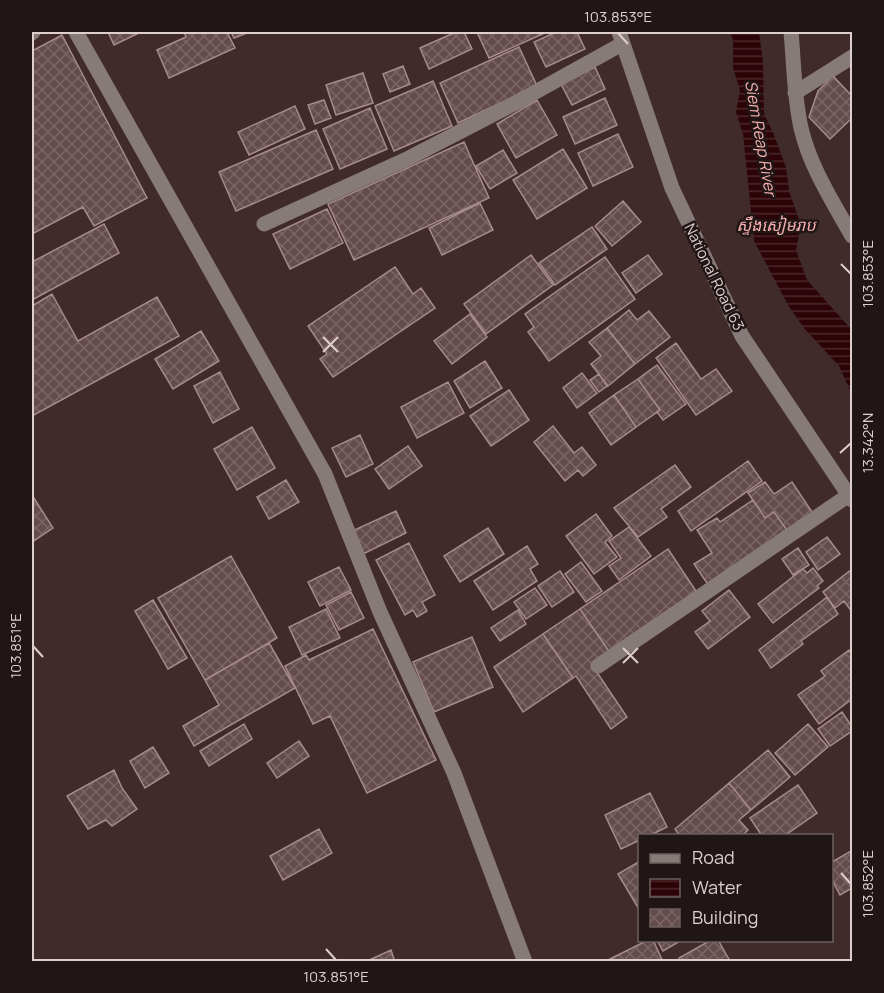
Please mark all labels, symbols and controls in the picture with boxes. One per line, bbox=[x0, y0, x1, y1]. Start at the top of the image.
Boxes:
text: 103.853°E bbox=[584, 6, 652, 27]
water label: Siem Reap River bbox=[740, 78, 782, 200]
water label: ស្ទឹងសៀមរាប bbox=[736, 214, 817, 236]
street label: National Road 63 bbox=[679, 220, 750, 334]
text: 103.853°E bbox=[857, 240, 878, 308]
text: 13.342°N bbox=[857, 413, 878, 473]
text: 103.851°E bbox=[5, 613, 26, 679]
legend bbox=[638, 834, 833, 942]
text: Road bbox=[692, 845, 735, 869]
text: 103.852°E bbox=[857, 850, 878, 918]
text: Water bbox=[692, 875, 742, 899]
text: Building bbox=[692, 905, 758, 929]
text: 103.851°E bbox=[303, 966, 369, 987]

